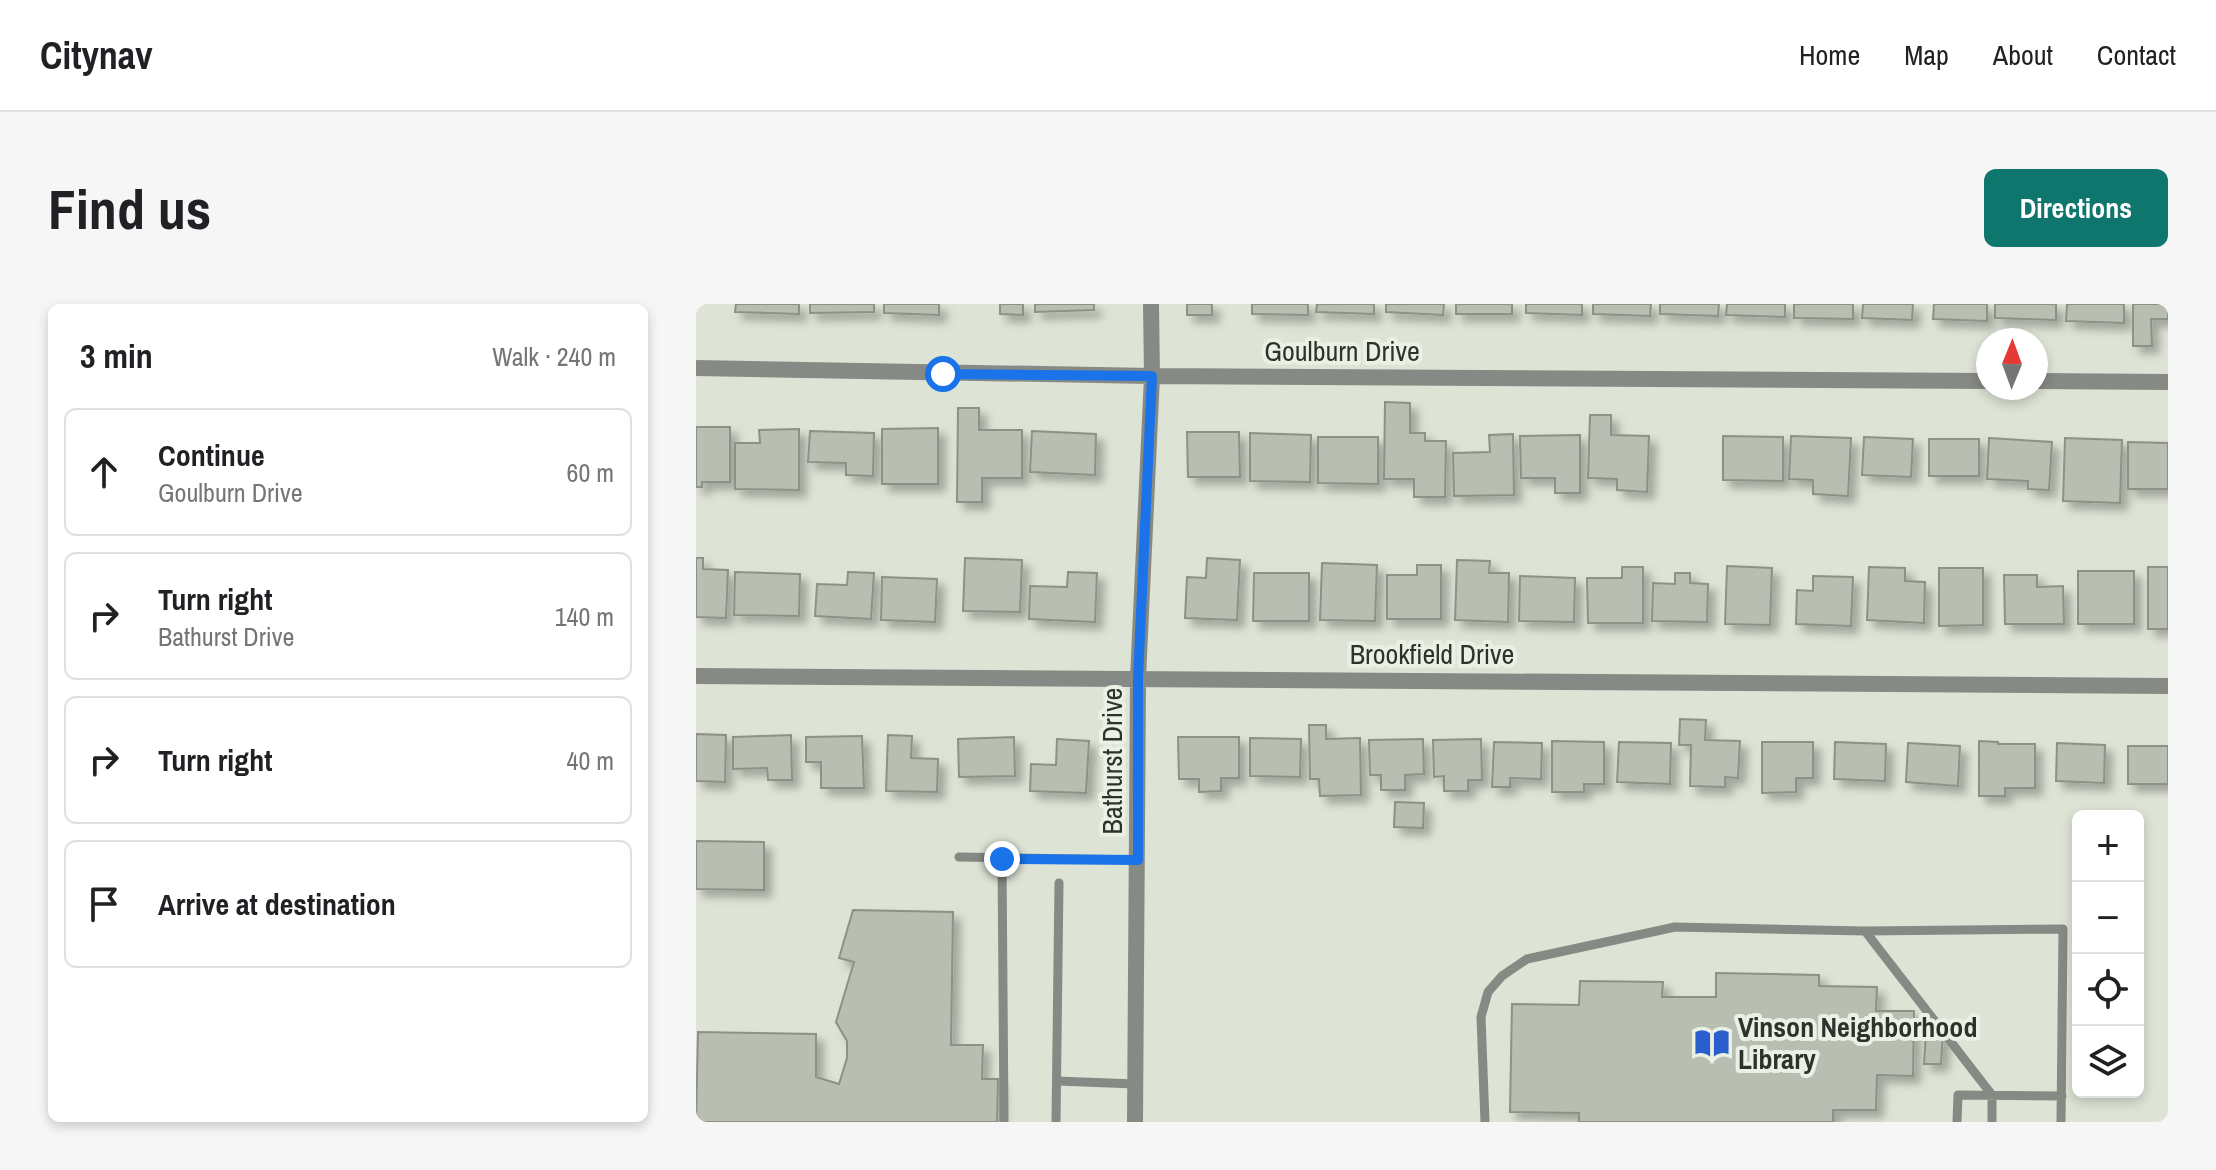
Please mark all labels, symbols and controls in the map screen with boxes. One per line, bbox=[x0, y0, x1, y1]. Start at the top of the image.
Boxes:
text: Citynav bbox=[40, 30, 153, 81]
text: Home bbox=[1799, 36, 1860, 74]
text: Map bbox=[1904, 36, 1949, 74]
text: About bbox=[1993, 36, 2053, 74]
text: Contact bbox=[2097, 36, 2176, 74]
button: Directions bbox=[1984, 169, 2168, 247]
text: Find us bbox=[48, 171, 211, 246]
north arrow bbox=[1976, 328, 2048, 400]
street label: Goulburn Drive bbox=[1264, 332, 1420, 370]
text: 3 min bbox=[80, 333, 153, 379]
text: Walk · 240 m bbox=[492, 339, 616, 374]
route start bbox=[925, 356, 961, 392]
text: Continue bbox=[158, 435, 265, 475]
icon: ahead bbox=[82, 450, 126, 494]
text: 60 m bbox=[567, 455, 614, 490]
text: Goulburn Drive bbox=[158, 475, 303, 510]
text: Turn right bbox=[158, 579, 272, 619]
icon: right bbox=[82, 594, 126, 638]
text: 140 m bbox=[555, 599, 614, 634]
text: Bathurst Drive bbox=[158, 619, 294, 654]
street label: Brookfield Drive bbox=[1350, 635, 1514, 673]
street label: Bathurst Drive bbox=[1093, 688, 1131, 834]
icon: right bbox=[82, 738, 126, 782]
text: Turn right bbox=[158, 740, 272, 780]
text: 40 m bbox=[567, 743, 614, 778]
map controls bbox=[2072, 810, 2144, 1098]
button: + bbox=[2072, 810, 2144, 882]
route end bbox=[984, 841, 1020, 877]
icon: arrive bbox=[82, 882, 126, 926]
button: − bbox=[2072, 882, 2144, 954]
text: Arrive at destination bbox=[158, 884, 396, 924]
button: locate bbox=[2072, 954, 2144, 1026]
place label: Vinson Neighborhood Library bbox=[1738, 1008, 1977, 1078]
library icon: Vinson Neighborhood Library bbox=[1693, 1024, 1731, 1062]
button: layers bbox=[2072, 1026, 2144, 1098]

